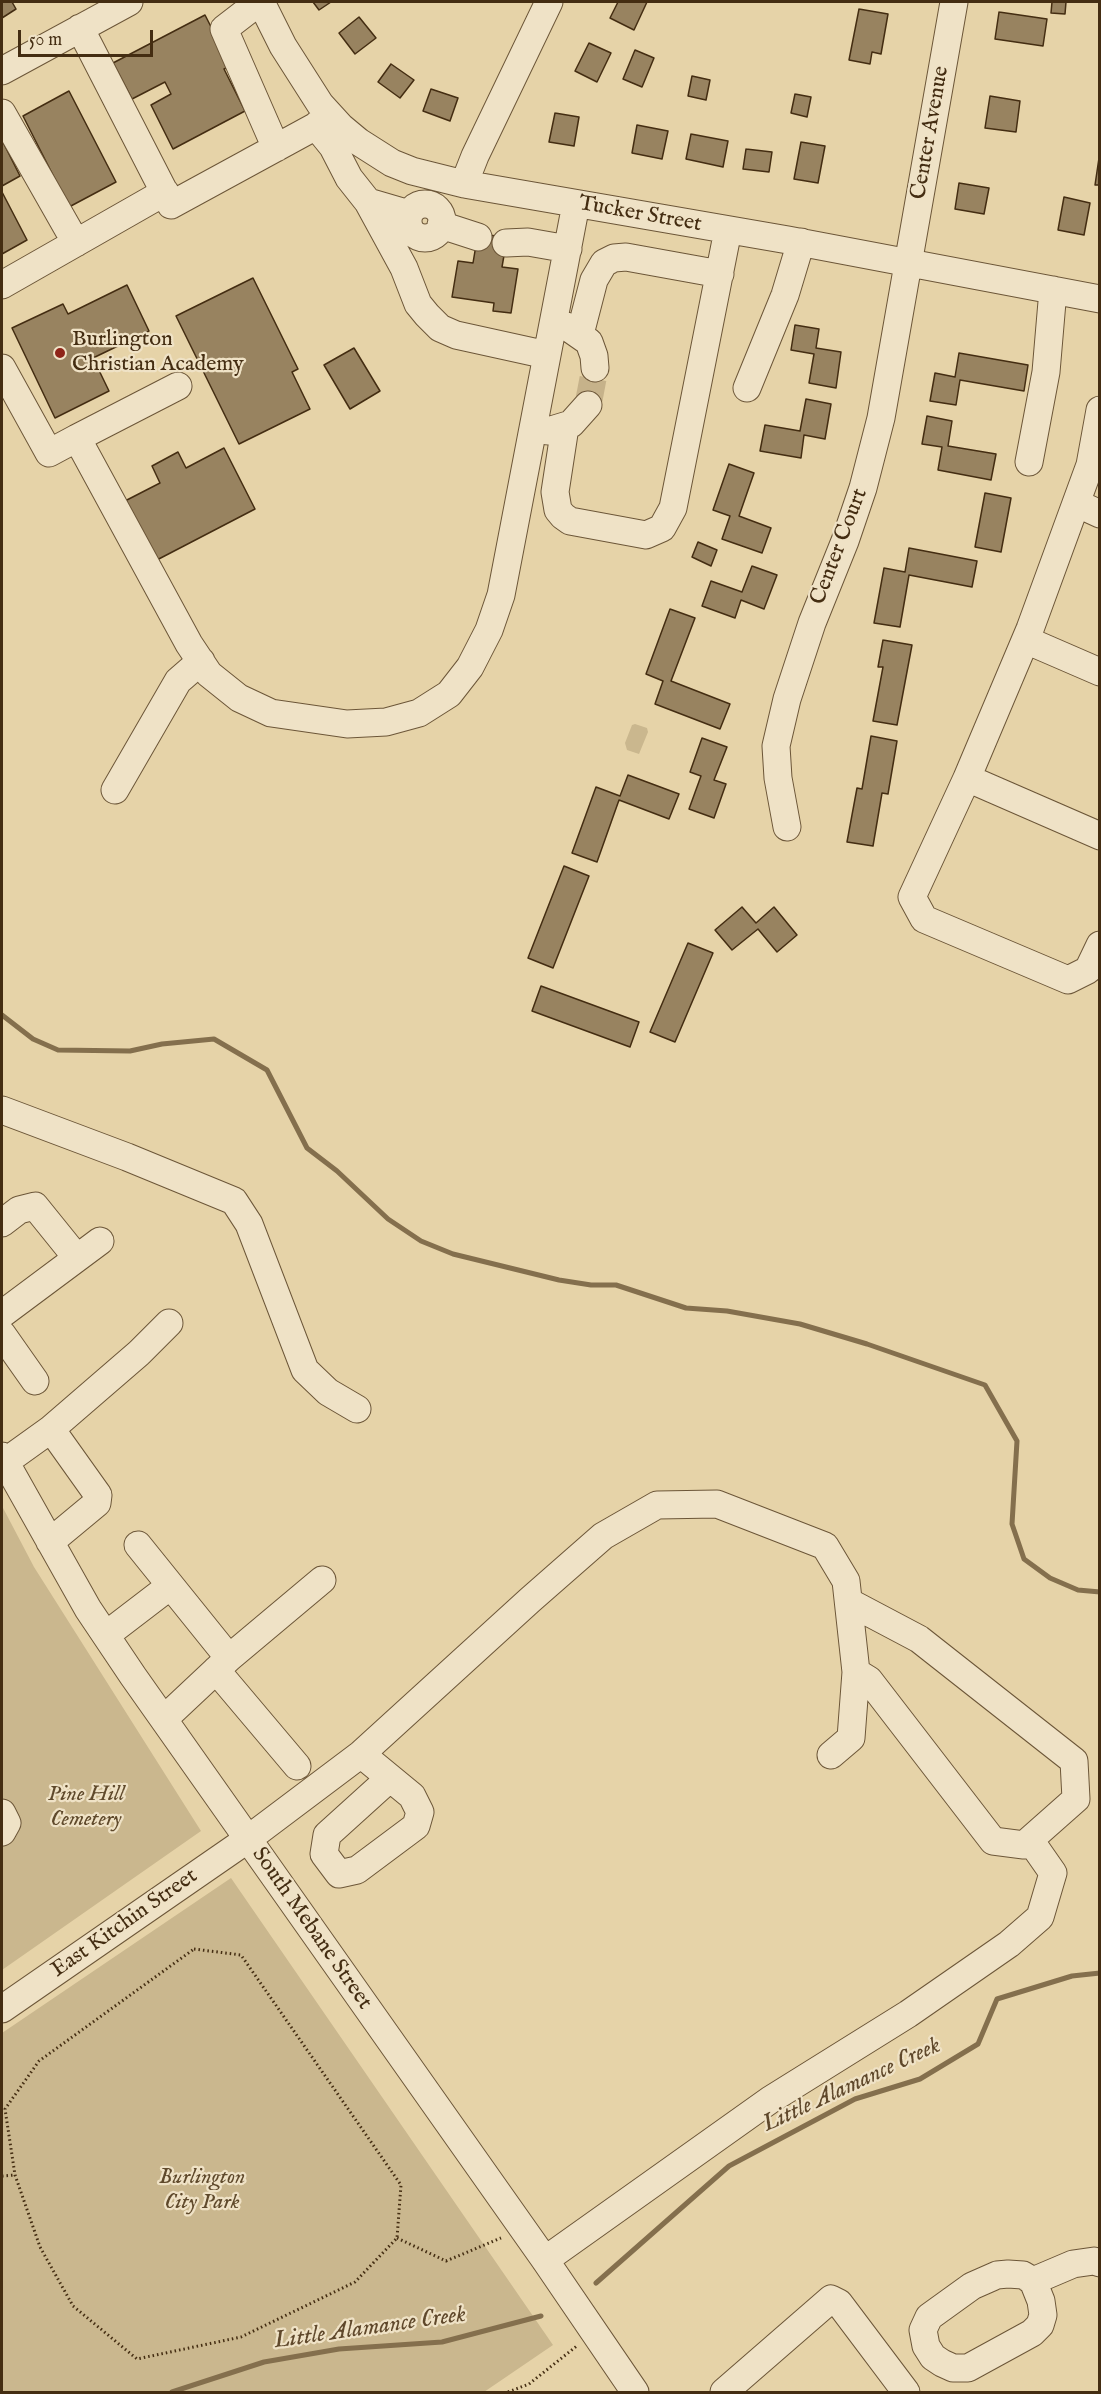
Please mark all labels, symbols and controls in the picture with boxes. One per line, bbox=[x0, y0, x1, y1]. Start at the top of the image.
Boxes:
scale bar bbox=[21, 18, 156, 56]
text: 50 m bbox=[29, 29, 62, 52]
street label: Center Avenue bbox=[906, 64, 956, 202]
street label: Tucker Street bbox=[577, 191, 703, 239]
place label: Burlington Christian Academy bbox=[72, 327, 244, 378]
marker: Burlington Christian Academy bbox=[53, 346, 67, 360]
street label: Center Court bbox=[806, 485, 874, 609]
park label: Pine Hill Cemetery bbox=[48, 1782, 124, 1834]
street label: South Mebane Street bbox=[245, 1843, 377, 2015]
street label: East Kitchin Street bbox=[47, 1864, 203, 1984]
water label: Little Alamance Creek bbox=[758, 2032, 946, 2140]
park label: Burlington City Park bbox=[159, 2165, 245, 2216]
water label: Little Alamance Creek bbox=[272, 2301, 468, 2357]

